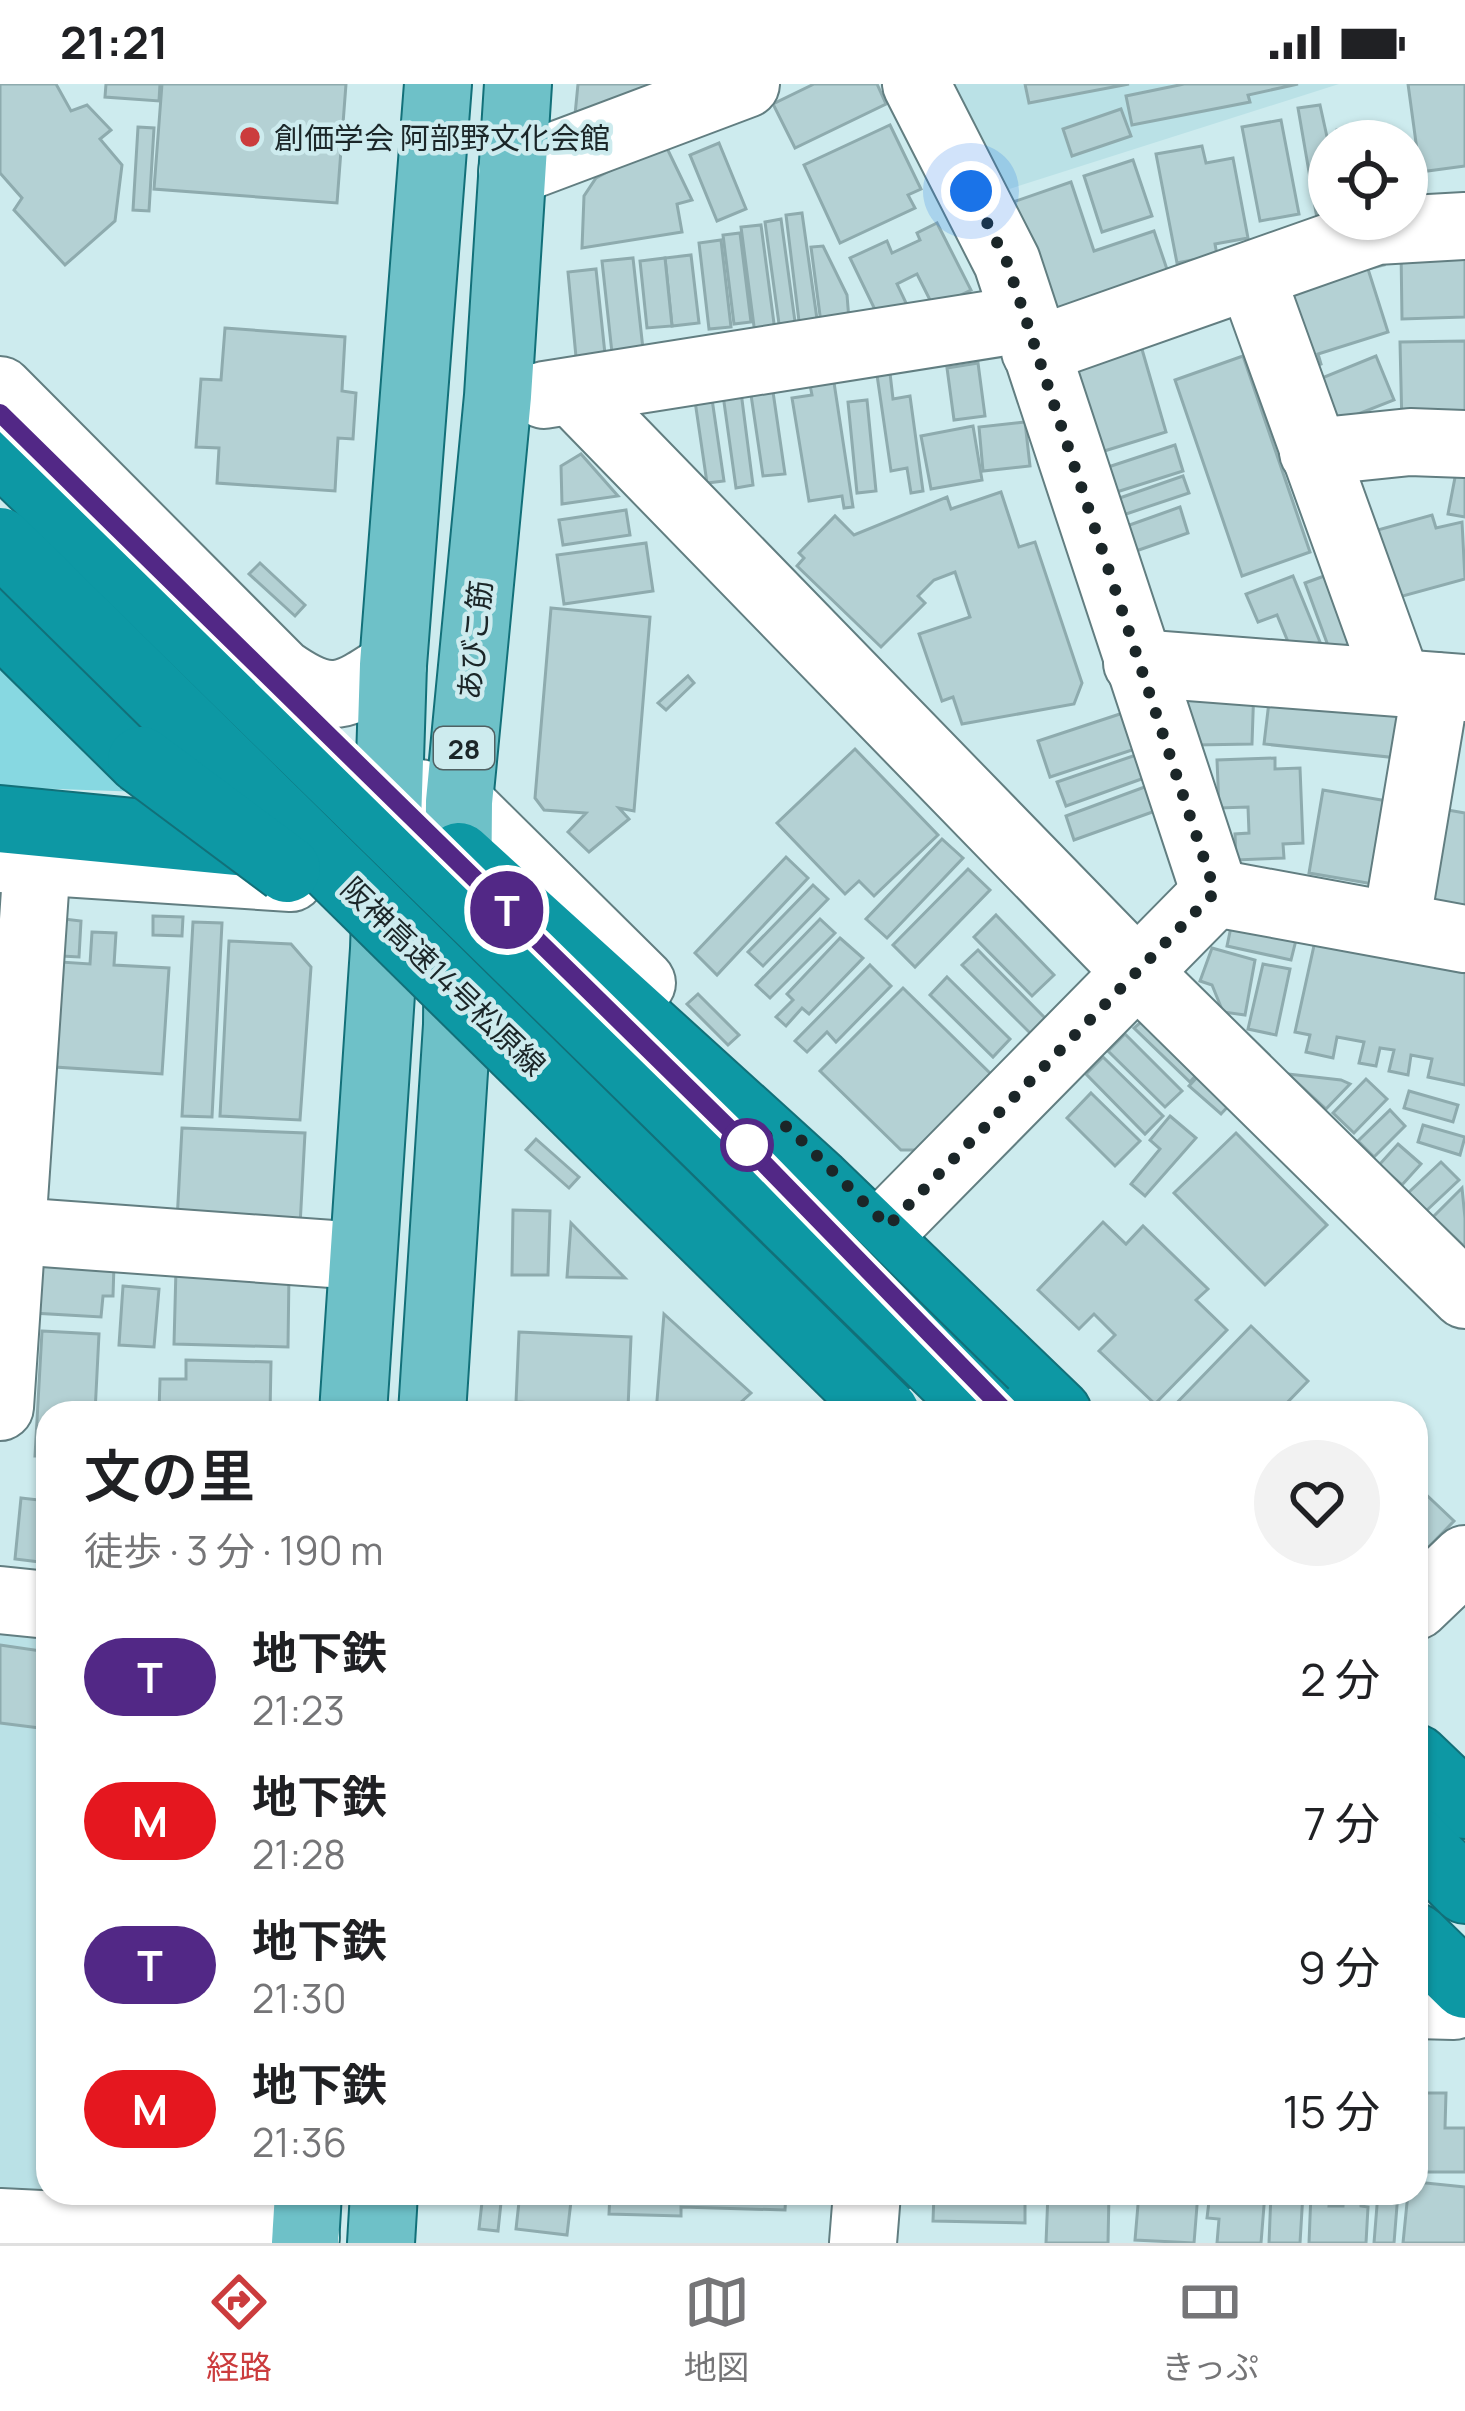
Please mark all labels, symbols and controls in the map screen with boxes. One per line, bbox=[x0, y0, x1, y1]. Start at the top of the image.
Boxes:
text: 21:21 bbox=[60, 11, 168, 73]
place label: 創価学会 阿部野文化会館 bbox=[274, 117, 610, 158]
map controls bbox=[1308, 120, 1428, 240]
button: locate bbox=[1308, 120, 1428, 240]
marker: 創価学会 阿部野文化会館 bbox=[237, 124, 263, 150]
your location bbox=[941, 161, 1001, 221]
street label: あびこ筋 bbox=[447, 578, 501, 702]
road number: 28 bbox=[434, 727, 494, 769]
street label: 阪神高速14号松原線 bbox=[333, 868, 555, 1084]
line badge: T bbox=[468, 871, 546, 949]
text: T bbox=[494, 881, 520, 939]
unlabelled marker bbox=[722, 1120, 772, 1170]
text: 文の里 bbox=[84, 1436, 255, 1514]
button: heart bbox=[1254, 1440, 1380, 1566]
text: 徒歩 · 3 分 · 190 m bbox=[84, 1523, 383, 1577]
text: 地下鉄 bbox=[252, 1621, 387, 1683]
text: T bbox=[137, 1648, 163, 1706]
text: 2 分 bbox=[1300, 1648, 1380, 1710]
text: 21:23 bbox=[252, 1683, 345, 1737]
text: 地下鉄 bbox=[252, 1765, 387, 1827]
text: M bbox=[132, 1792, 168, 1850]
text: 7 分 bbox=[1303, 1792, 1380, 1854]
text: 21:28 bbox=[252, 1827, 346, 1881]
text: 地下鉄 bbox=[252, 1909, 387, 1971]
text: T bbox=[137, 1936, 163, 1994]
text: 9 分 bbox=[1298, 1936, 1380, 1998]
text: 21:30 bbox=[252, 1971, 346, 2025]
text: 地下鉄 bbox=[252, 2053, 387, 2115]
text: M bbox=[132, 2080, 168, 2138]
text: 15 分 bbox=[1282, 2080, 1380, 2142]
text: 21:36 bbox=[252, 2115, 347, 2169]
tab: 経路 bbox=[206, 2269, 272, 2389]
tab: 地図 bbox=[684, 2269, 750, 2389]
tab: きっぷ bbox=[1161, 2269, 1259, 2389]

